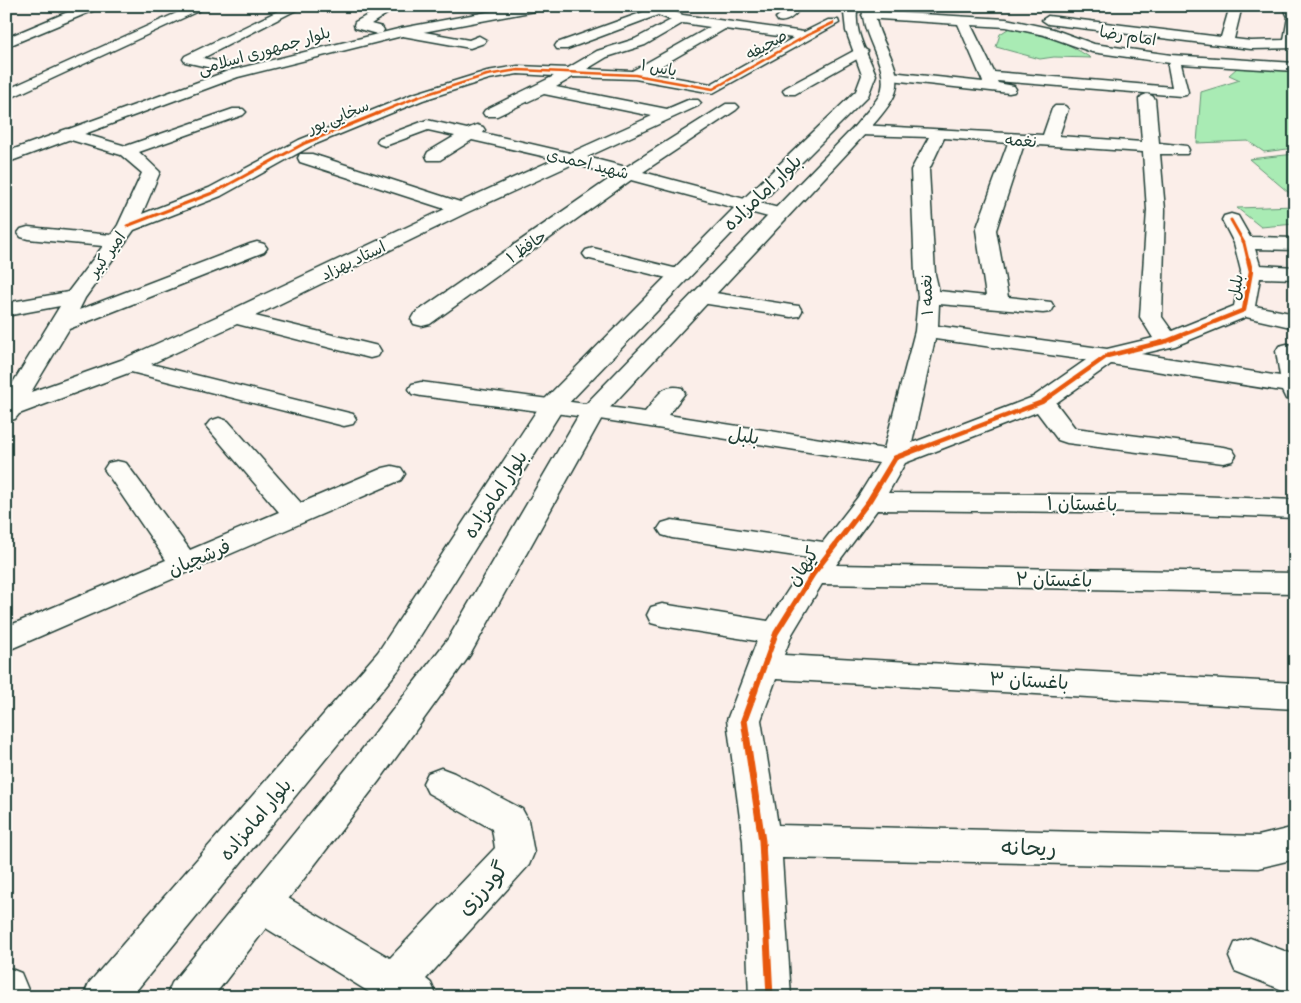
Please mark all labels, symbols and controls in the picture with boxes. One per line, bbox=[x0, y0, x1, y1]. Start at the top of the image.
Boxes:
street label: امام رضا bbox=[1098, 20, 1158, 52]
street label: بلوار جمهوری اسلامی bbox=[195, 21, 333, 79]
street label: صحیفه bbox=[741, 23, 791, 65]
street label: یاس ۱ bbox=[639, 53, 679, 81]
street label: سخایی پور bbox=[302, 94, 372, 139]
street label: نغمه bbox=[1005, 128, 1037, 152]
street label: شهید احمدی bbox=[545, 142, 631, 184]
street label: بلوار امامزاده bbox=[717, 148, 807, 236]
street label: حافظ ۱ bbox=[501, 224, 551, 268]
street label: امیر کبیر bbox=[81, 227, 130, 283]
street label: استاد بهزاد bbox=[317, 235, 389, 285]
street label: بلبل bbox=[1222, 272, 1248, 302]
street label: نغمه ۱ bbox=[914, 274, 938, 316]
street label: بلبل bbox=[727, 420, 761, 450]
street label: بلوار امامزاده bbox=[457, 445, 533, 543]
street label: باغستان ۱ bbox=[1046, 489, 1118, 517]
street label: فرشچیان bbox=[164, 532, 234, 582]
street label: کیهان bbox=[779, 541, 825, 591]
street label: باغستان ۲ bbox=[1015, 565, 1093, 593]
street label: باغستان ۳ bbox=[989, 665, 1069, 695]
street label: بلوار امامزاده bbox=[213, 772, 297, 866]
street label: ریحانه bbox=[1001, 832, 1057, 862]
street label: گودرزی bbox=[449, 855, 515, 921]

